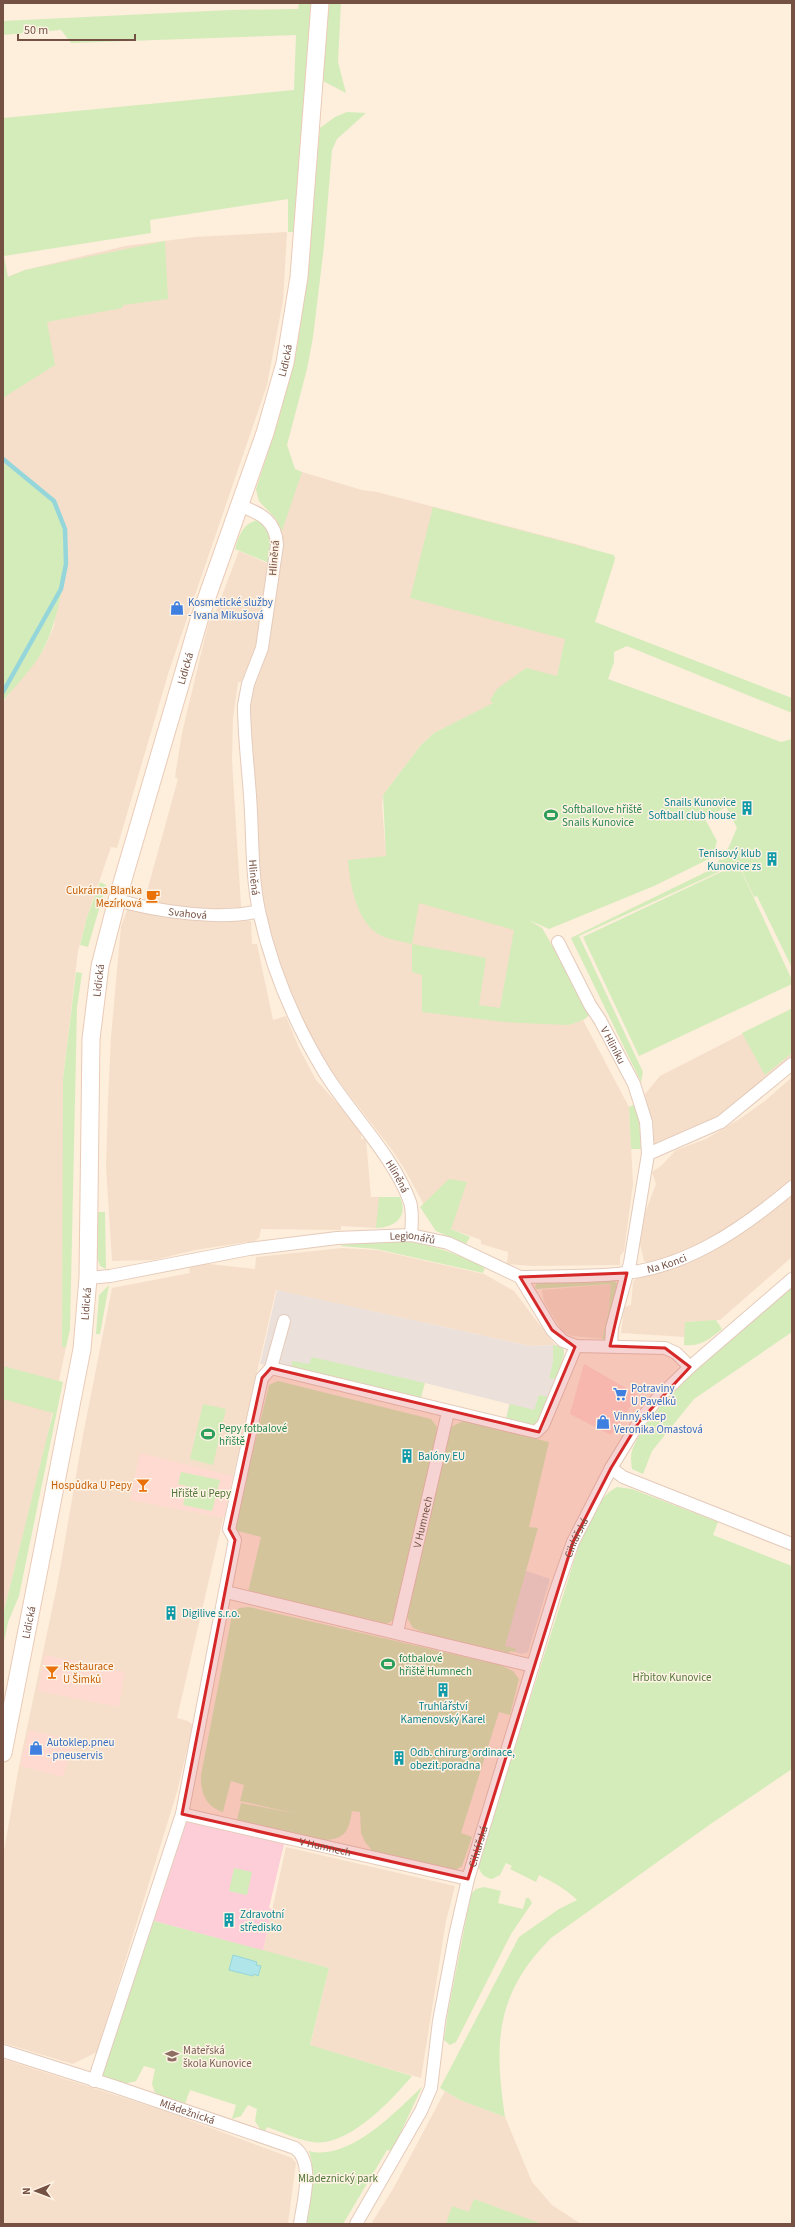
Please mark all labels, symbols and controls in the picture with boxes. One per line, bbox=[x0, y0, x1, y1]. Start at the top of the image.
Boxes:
scale bar bbox=[18, 16, 135, 42]
text: 50 m bbox=[24, 22, 48, 39]
street label: Lidická bbox=[274, 343, 295, 378]
street label: Hliněná bbox=[265, 540, 283, 576]
place label: Kosmetické služby - Ivana Mikušová bbox=[188, 595, 273, 623]
shop icon: Kosmetické služby - Ivana Mikušová bbox=[169, 600, 185, 616]
street label: Lidická bbox=[173, 651, 197, 686]
place label: Snails Kunovice Softball club house bbox=[648, 795, 737, 823]
building icon: Snails Kunovice Softball club house bbox=[739, 800, 755, 816]
place label: Softballove hřiště Snails Kunovice bbox=[562, 802, 643, 830]
sports icon: Softballove hřiště Snails Kunovice bbox=[543, 807, 559, 823]
place label: Tenisový klub Kunovice zs bbox=[698, 846, 761, 874]
building icon: Tenisový klub Kunovice zs bbox=[764, 851, 780, 867]
street label: Hliněná bbox=[245, 859, 264, 896]
place label: Cukrárna Blanka Mezírková bbox=[66, 883, 142, 911]
cafe icon: Cukrárna Blanka Mezírková bbox=[145, 888, 161, 904]
street label: Svahová bbox=[167, 904, 207, 922]
street label: Lidická bbox=[89, 963, 108, 998]
street label: V Hliníku bbox=[597, 1024, 629, 1066]
street label: Hliněná bbox=[382, 1157, 413, 1195]
street label: Legionářů bbox=[389, 1227, 437, 1248]
street label: Na Konci bbox=[645, 1250, 689, 1277]
street label: Lidická bbox=[77, 1287, 95, 1321]
place label: Potraviny U Pavelků bbox=[631, 1381, 676, 1409]
supermarket icon: Potraviny U Pavelků bbox=[612, 1386, 628, 1402]
place label: Vinný sklep Veronika Omastová bbox=[614, 1409, 703, 1437]
shop icon: Vinný sklep Veronika Omastová bbox=[595, 1414, 611, 1430]
place label: Pepy fotbalové hřiště bbox=[219, 1421, 288, 1449]
sports icon: Pepy fotbalové hřiště bbox=[200, 1426, 216, 1442]
building icon: Balóny EU bbox=[399, 1448, 415, 1464]
place label: Balóny EU bbox=[418, 1449, 465, 1464]
bar icon: Hospůdka U Pepy bbox=[135, 1477, 151, 1493]
place label: Hospůdka U Pepy bbox=[51, 1478, 132, 1493]
park label: Hřiště u Pepy bbox=[171, 1486, 231, 1501]
street label: V Humnech bbox=[409, 1495, 436, 1549]
street label: Cihlářská bbox=[561, 1515, 592, 1560]
street label: Lidická bbox=[18, 1605, 39, 1640]
building icon: Digilive s.r.o. bbox=[163, 1605, 179, 1621]
place label: Digilive s.r.o. bbox=[182, 1606, 240, 1621]
place label: fotbalové hřiště Humnech bbox=[399, 1651, 472, 1679]
sports icon: fotbalové hřiště Humnech bbox=[380, 1656, 396, 1672]
place label: Restaurace U Šimků bbox=[63, 1659, 114, 1687]
bar icon: Restaurace U Šimků bbox=[44, 1664, 60, 1680]
park label: Hřbitov Kunovice bbox=[633, 1670, 712, 1685]
building icon: Truhlářství Kamenovský Karel bbox=[435, 1682, 451, 1698]
place label: Truhlářství Kamenovský Karel bbox=[401, 1699, 486, 1727]
place label: Autoklep.pneu - pneuservis bbox=[47, 1735, 114, 1763]
shop icon: Autoklep.pneu - pneuservis bbox=[28, 1740, 44, 1756]
place label: Odb. chirurg. ordinace, obezit.poradna bbox=[410, 1745, 515, 1773]
building icon: Odb. chirurg. ordinace, obezit.poradna bbox=[391, 1750, 407, 1766]
street label: Cihlářská bbox=[465, 1824, 491, 1869]
street label: V Humnech bbox=[298, 1833, 353, 1860]
place label: Zdravotní středisko bbox=[240, 1907, 285, 1935]
building icon: Zdravotní středisko bbox=[221, 1912, 237, 1928]
place label: Mateřská škola Kunovice bbox=[183, 2043, 252, 2071]
school or university icon: Mateřská škola Kunovice bbox=[164, 2048, 180, 2064]
street label: Mládežnická bbox=[158, 2095, 217, 2128]
north arrow bbox=[16, 2171, 56, 2211]
park label: Mladeznický park bbox=[298, 2171, 378, 2186]
text: N bbox=[19, 2187, 34, 2195]

